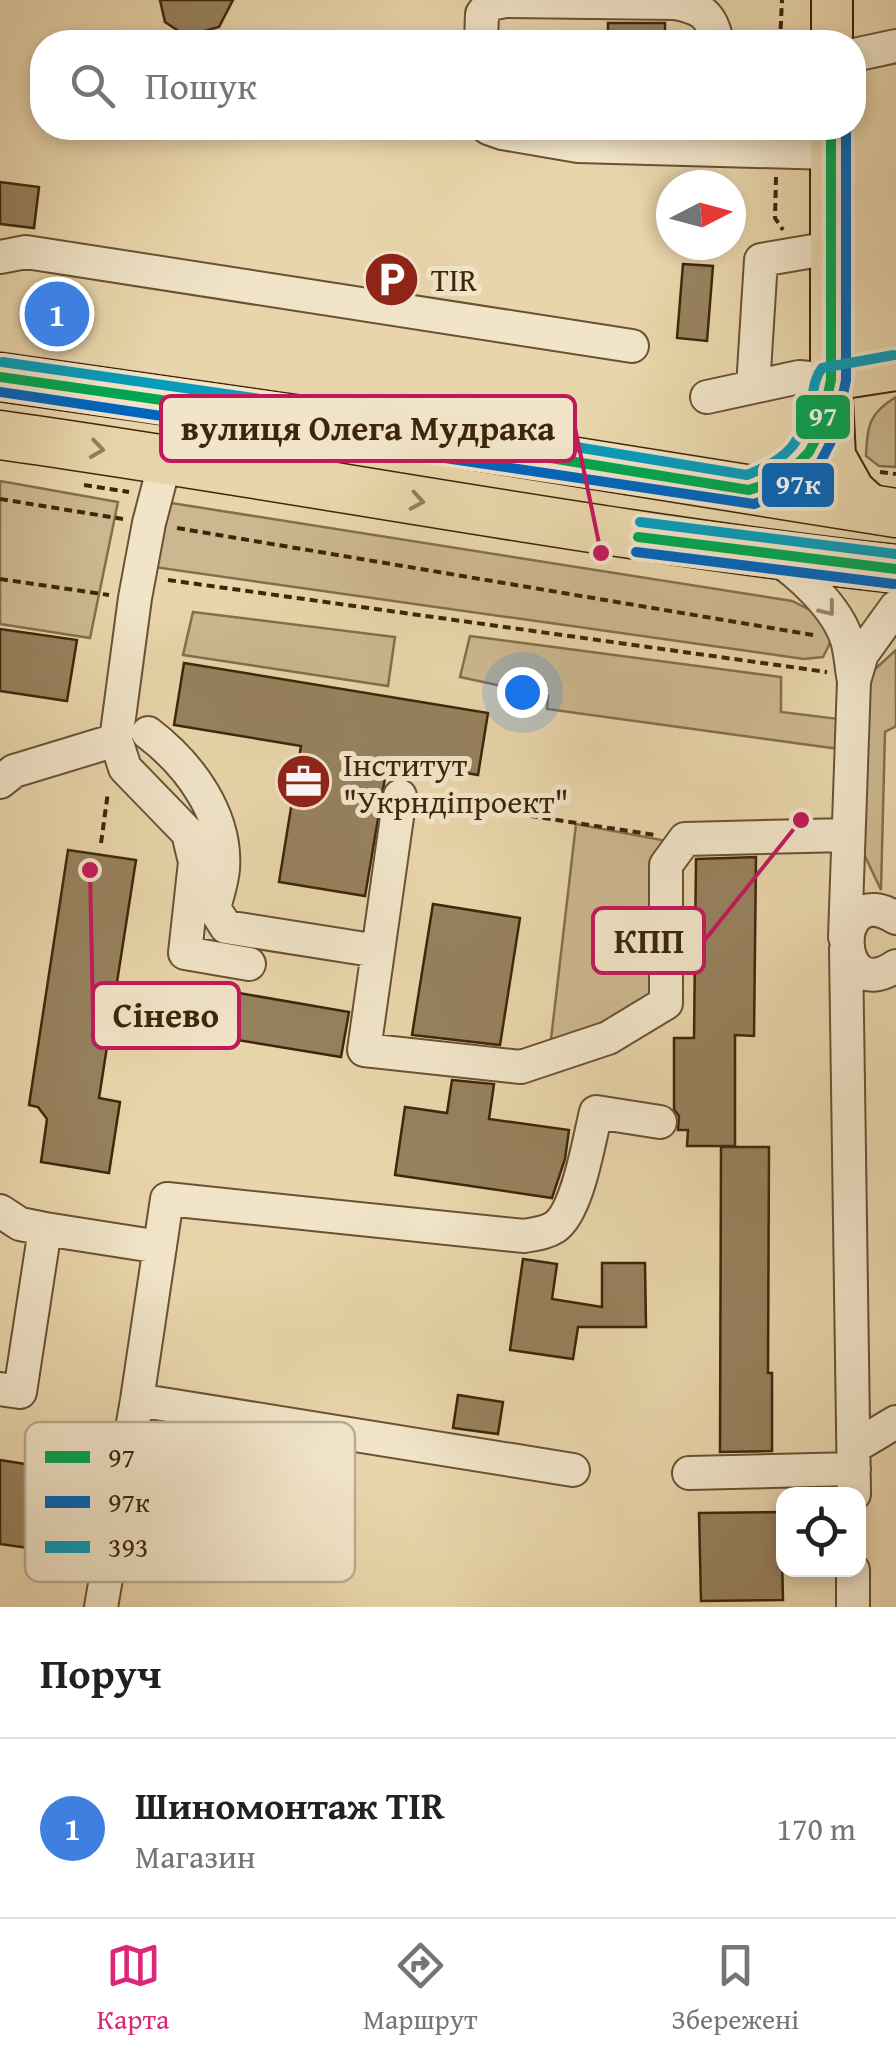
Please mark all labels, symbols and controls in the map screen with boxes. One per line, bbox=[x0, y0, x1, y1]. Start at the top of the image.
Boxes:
search box bbox=[30, 30, 866, 140]
text: Пошук bbox=[145, 57, 257, 113]
icon: search bbox=[65, 58, 120, 113]
north arrow bbox=[656, 170, 746, 260]
parking icon: TIR bbox=[362, 249, 422, 309]
place label: TIR bbox=[431, 256, 478, 303]
pin: 1 bbox=[24, 276, 90, 352]
line badge: 97 bbox=[794, 393, 852, 441]
text: 97 bbox=[808, 395, 838, 436]
callout: вулиця Олега Мудрака bbox=[161, 396, 575, 461]
text: вулиця Олега Мудрака bbox=[181, 402, 555, 453]
one-way arrow bbox=[88, 437, 105, 458]
line badge: 97к bbox=[760, 461, 836, 509]
text: 97к bbox=[775, 463, 821, 504]
one-way arrow bbox=[409, 490, 426, 511]
one-way arrow bbox=[816, 597, 833, 615]
your location bbox=[497, 667, 548, 718]
place label: Інститут "Укрндіпроект" bbox=[343, 741, 568, 825]
office icon: Інститут "Укрндіпроект" bbox=[274, 752, 334, 812]
callout: КПП bbox=[593, 908, 704, 973]
text: КПП bbox=[614, 915, 684, 966]
callout: Сінево bbox=[93, 983, 239, 1048]
text: Сінево bbox=[113, 989, 219, 1040]
legend bbox=[25, 1422, 355, 1582]
text: 97 bbox=[108, 1436, 135, 1477]
text: 97к bbox=[108, 1481, 150, 1522]
map controls bbox=[776, 1487, 866, 1577]
button: locate bbox=[776, 1487, 866, 1577]
text: 393 bbox=[108, 1526, 148, 1567]
text: Поруч bbox=[40, 1642, 161, 1703]
text: Шиномонтаж TIR bbox=[135, 1777, 445, 1833]
text: 1 bbox=[64, 1805, 81, 1852]
text: 170 m bbox=[777, 1805, 856, 1852]
text: Магазин bbox=[135, 1833, 256, 1880]
tab: Карта bbox=[97, 1938, 169, 2039]
tab: Маршрут bbox=[363, 1938, 478, 2039]
tab: Збережені bbox=[671, 1938, 799, 2039]

